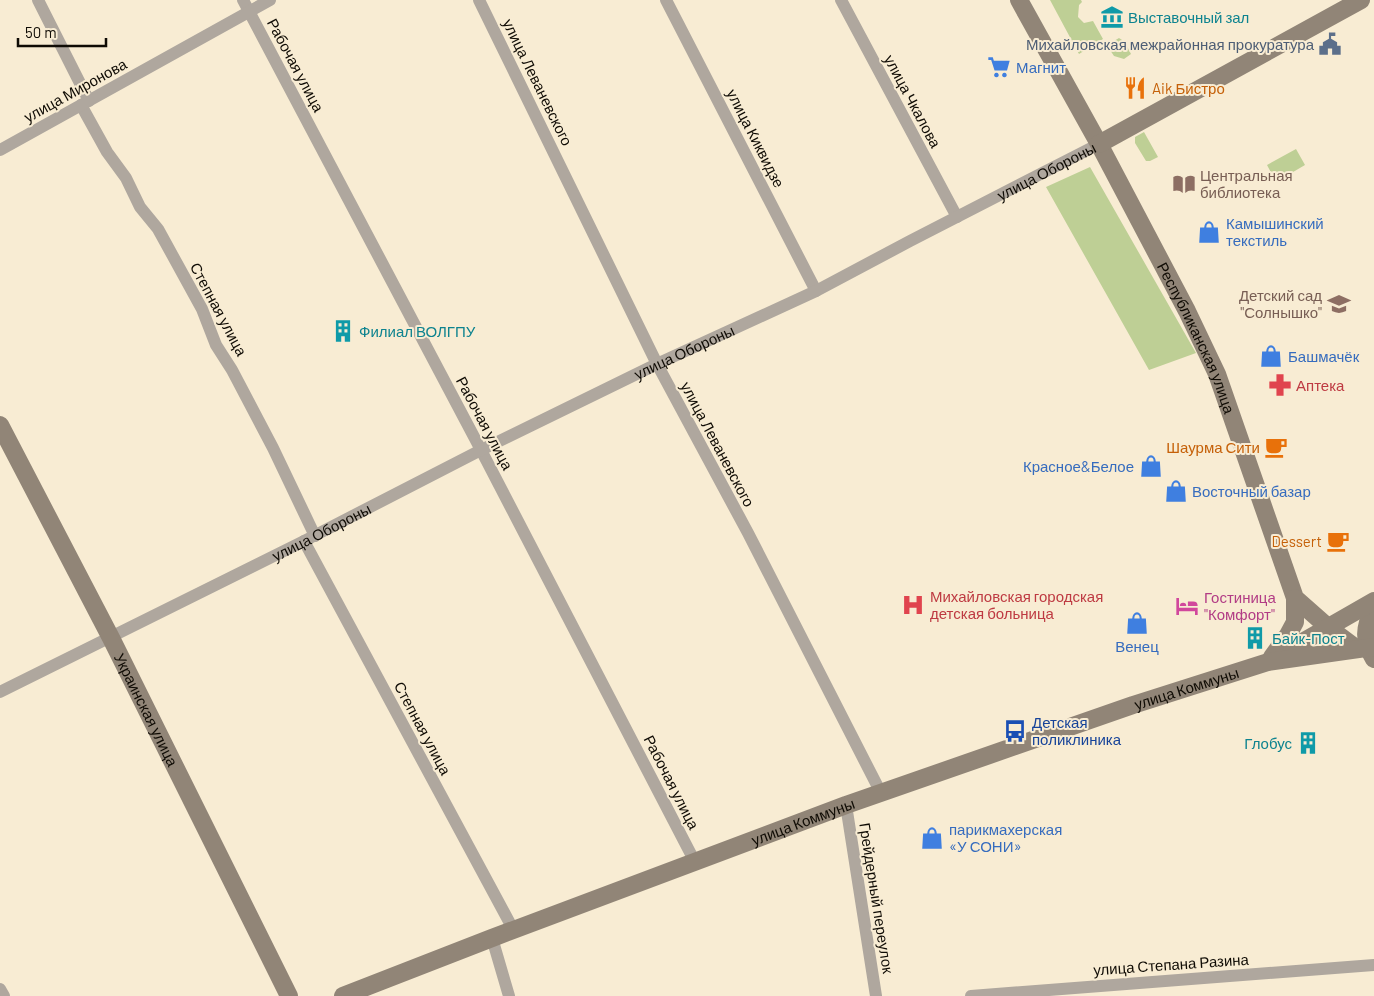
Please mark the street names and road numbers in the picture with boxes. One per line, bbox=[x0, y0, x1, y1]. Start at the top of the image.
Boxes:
street label: Рабочая улица bbox=[264, 15, 328, 115]
street label: улица Леваневского bbox=[499, 16, 577, 148]
street label: улица Чкалова bbox=[881, 51, 945, 151]
street label: улица Миронова bbox=[21, 54, 130, 126]
street label: улица Киквидзе bbox=[723, 86, 789, 190]
street label: улица Обороны bbox=[994, 138, 1099, 204]
street label: Степная улица bbox=[187, 259, 251, 359]
street label: Республиканская улица bbox=[1154, 259, 1239, 416]
street label: улица Обороны bbox=[631, 321, 737, 383]
street label: Рабочая улица bbox=[453, 373, 517, 473]
street label: улица Леваневского bbox=[677, 378, 759, 510]
street label: улица Обороны bbox=[269, 499, 374, 565]
street label: Украинская улица bbox=[111, 650, 182, 770]
street label: улица Коммуны bbox=[1132, 663, 1241, 713]
street label: Степная улица bbox=[391, 678, 455, 778]
street label: Рабочая улица bbox=[641, 732, 704, 833]
street label: улица Коммуны bbox=[749, 794, 857, 849]
street label: Грейдерный переулок bbox=[856, 821, 898, 975]
street label: улица Степана Разина bbox=[1093, 950, 1250, 978]

